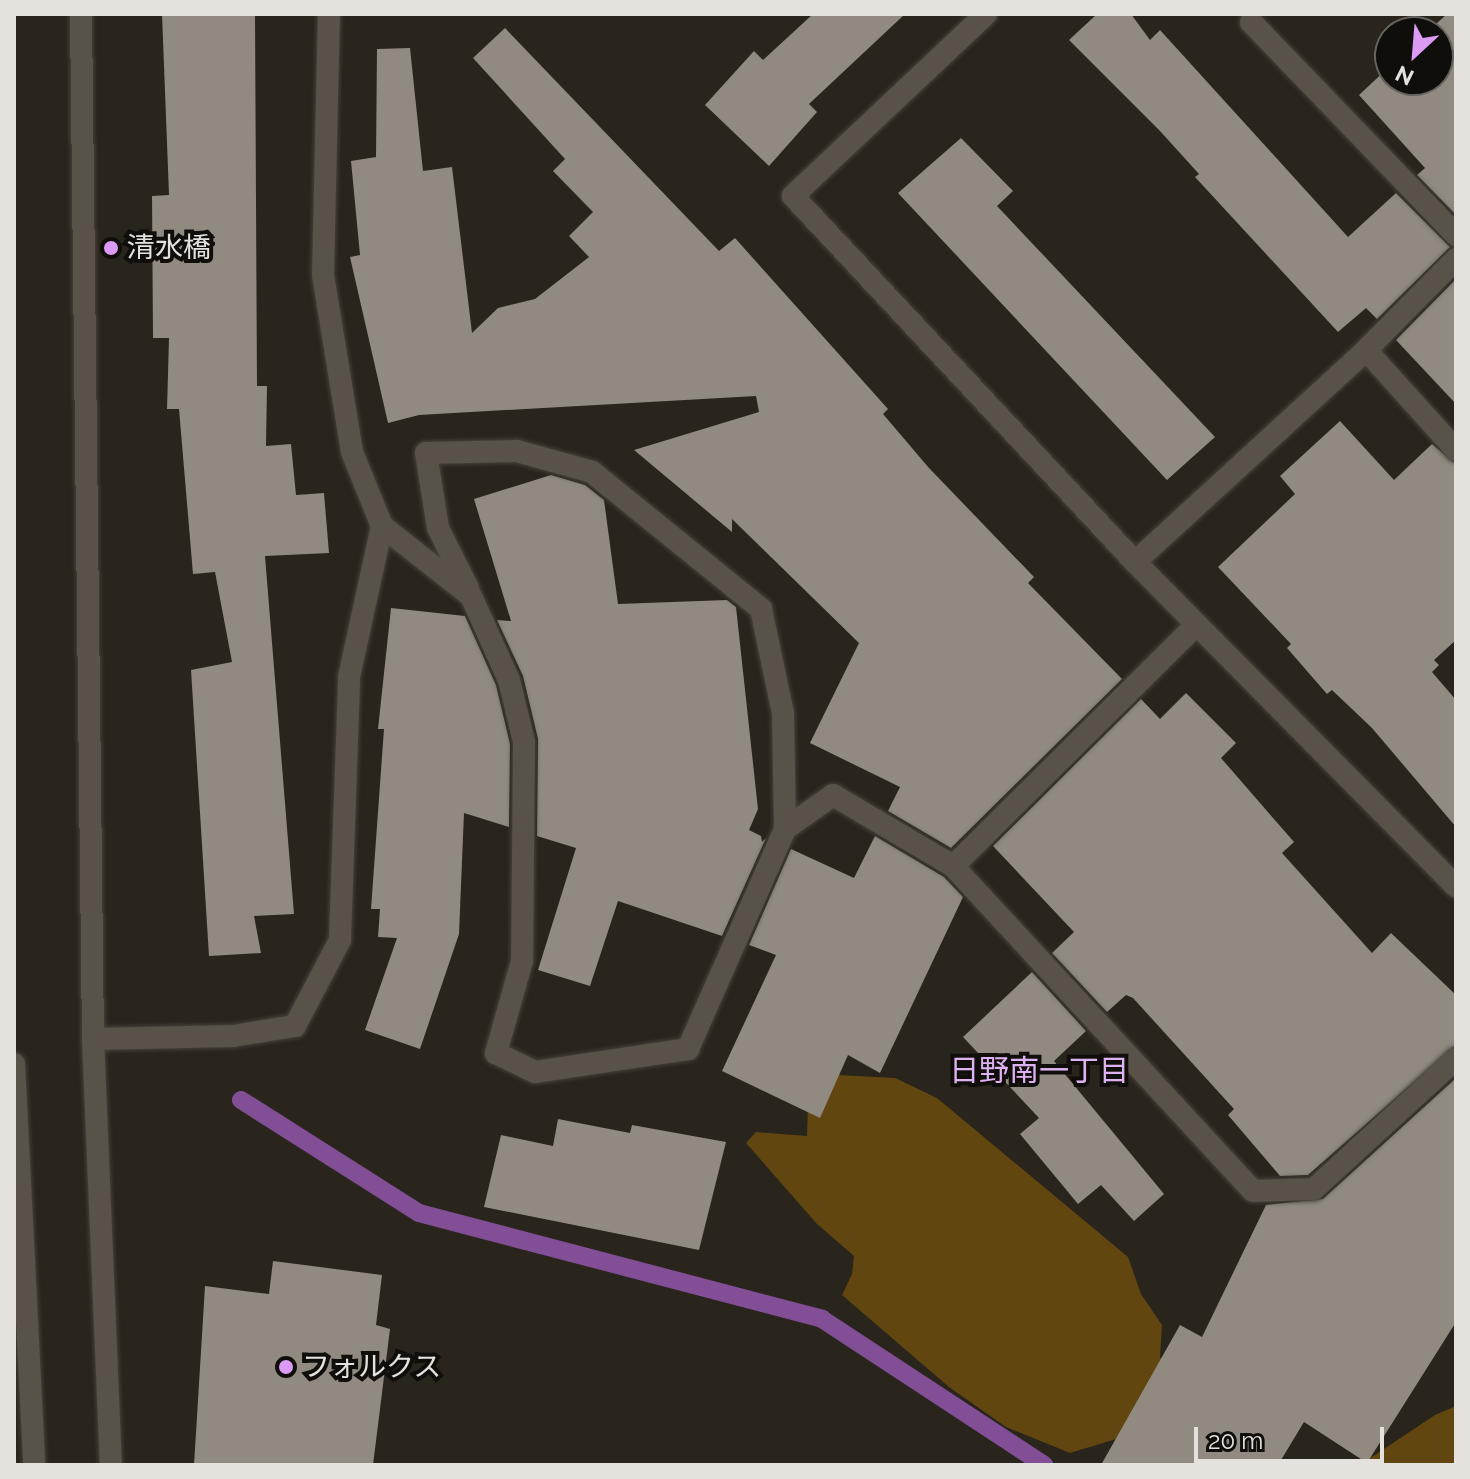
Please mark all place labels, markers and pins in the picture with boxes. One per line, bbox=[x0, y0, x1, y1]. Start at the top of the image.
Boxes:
place label: 清水橋 bbox=[127, 231, 211, 265]
marker: 清水橋 bbox=[102, 239, 120, 257]
place label: フォルクス bbox=[302, 1350, 442, 1384]
marker: フォルクス bbox=[277, 1358, 295, 1376]

